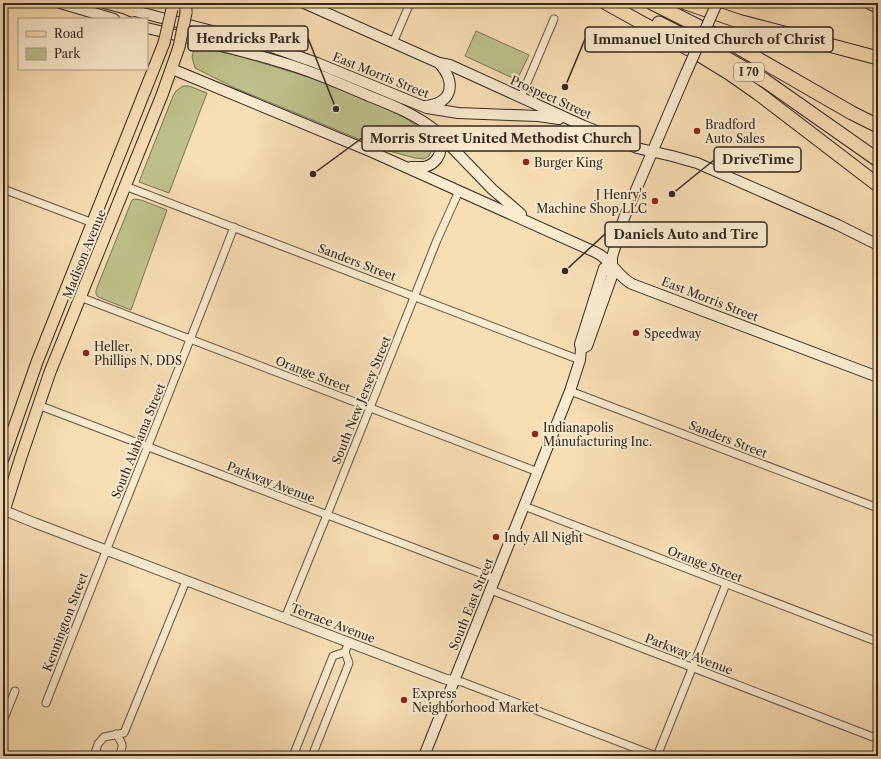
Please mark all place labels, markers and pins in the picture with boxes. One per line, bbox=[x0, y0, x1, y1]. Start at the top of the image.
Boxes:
callout: Hendricks Park bbox=[188, 26, 308, 51]
callout: Immanuel United Church of Christ bbox=[585, 27, 833, 52]
place label: Bradford Auto Sales bbox=[704, 117, 765, 146]
callout: Morris Street United Methodist Church bbox=[362, 126, 640, 151]
marker: Bradford Auto Sales bbox=[692, 126, 702, 136]
callout: DriveTime bbox=[714, 147, 801, 172]
place label: Burger King bbox=[534, 155, 603, 170]
marker: Burger King bbox=[521, 157, 531, 167]
place label: J Henry's Machine Shop LLC bbox=[536, 187, 647, 216]
marker: J Henry's Machine Shop LLC bbox=[650, 196, 660, 206]
callout: Daniels Auto and Tire bbox=[605, 222, 767, 247]
place label: Speedway bbox=[644, 326, 702, 341]
marker: Speedway bbox=[631, 328, 641, 338]
place label: Heller, Phillips N, DDS bbox=[94, 339, 182, 368]
marker: Heller, Phillips N, DDS bbox=[81, 348, 91, 358]
place label: Indianapolis Manufacturing Inc. bbox=[543, 420, 652, 449]
marker: Indianapolis Manufacturing Inc. bbox=[530, 429, 540, 439]
place label: Indy All Night bbox=[504, 530, 584, 545]
marker: Indy All Night bbox=[491, 532, 501, 542]
place label: Express Neighborhood Market bbox=[412, 686, 540, 715]
marker: Express Neighborhood Market bbox=[399, 695, 409, 705]

